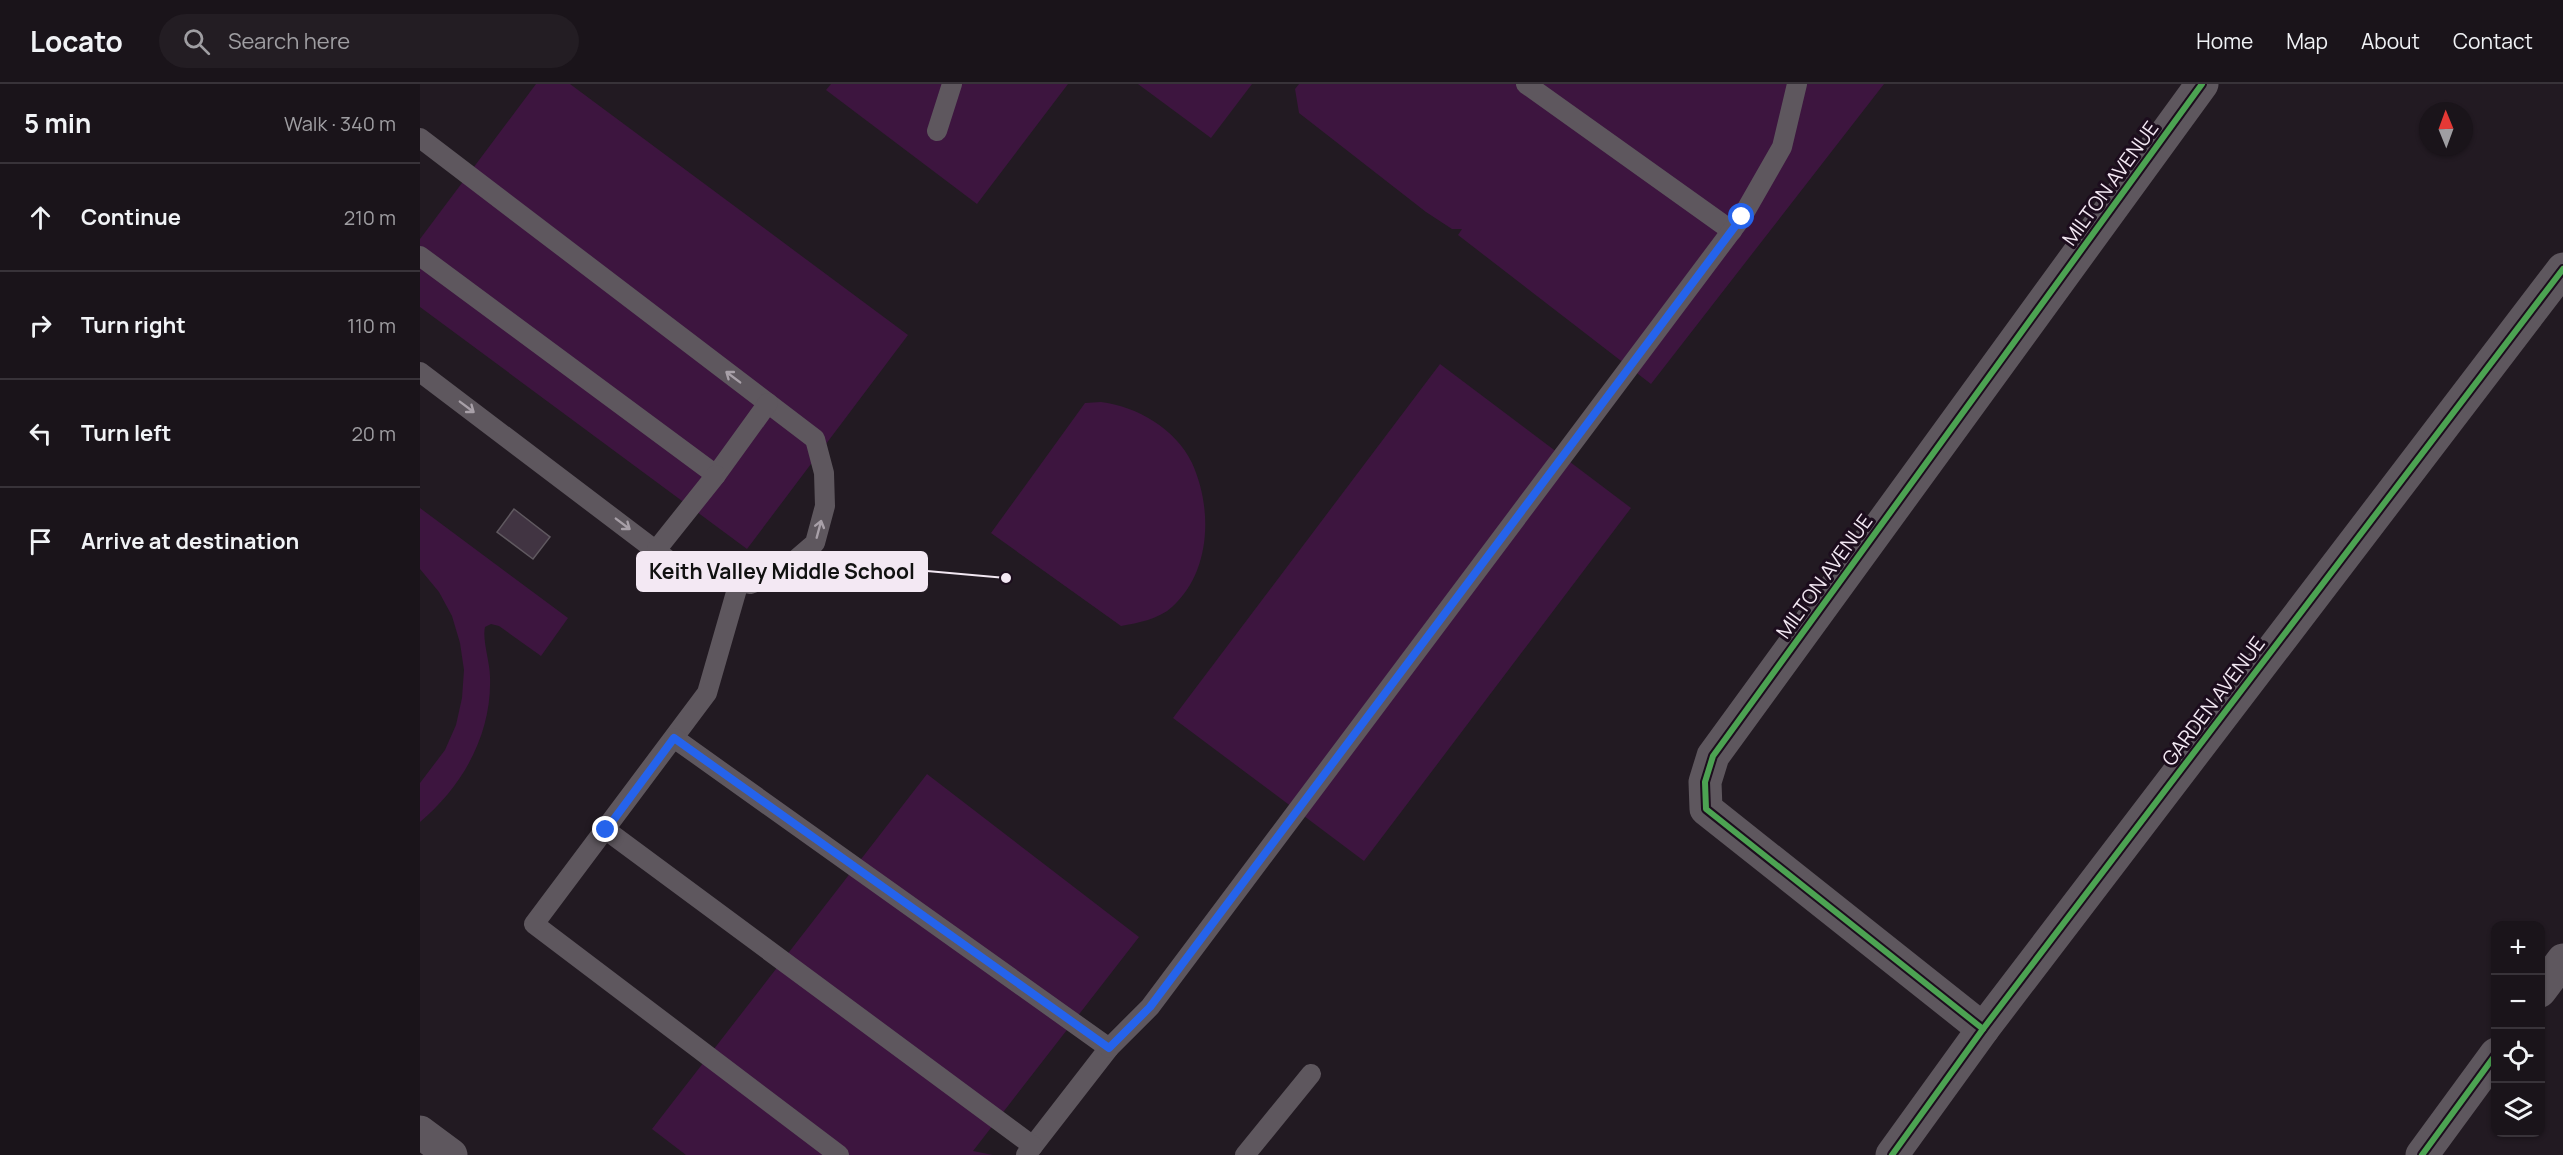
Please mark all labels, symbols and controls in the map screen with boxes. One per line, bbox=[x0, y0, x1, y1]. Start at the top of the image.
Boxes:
search box bbox=[159, 14, 579, 68]
text: Locato bbox=[30, 22, 123, 60]
icon: search bbox=[180, 25, 213, 58]
text: Search here bbox=[228, 26, 350, 56]
text: Home bbox=[2196, 27, 2253, 55]
text: Map bbox=[2286, 27, 2328, 55]
text: About bbox=[2361, 27, 2420, 55]
text: Contact bbox=[2453, 27, 2533, 55]
north arrow bbox=[2419, 102, 2473, 156]
text: 5 min bbox=[24, 105, 91, 141]
text: Walk · 340 m bbox=[284, 110, 396, 137]
street label: MILTON AVENUE bbox=[2056, 115, 2164, 251]
icon: ahead bbox=[24, 201, 57, 234]
text: Continue bbox=[81, 202, 181, 232]
route start bbox=[1728, 203, 1754, 229]
text: 210 m bbox=[344, 204, 396, 231]
icon: right bbox=[24, 309, 57, 342]
text: Turn right bbox=[81, 310, 186, 340]
text: 110 m bbox=[347, 312, 396, 339]
one-way arrow bbox=[725, 370, 741, 383]
one-way arrow bbox=[458, 401, 474, 414]
icon: left bbox=[24, 417, 57, 450]
text: Turn left bbox=[81, 418, 171, 448]
text: 20 m bbox=[351, 420, 396, 447]
street label: MILTON AVENUE bbox=[1770, 508, 1878, 644]
one-way arrow bbox=[615, 517, 631, 530]
one-way arrow bbox=[813, 520, 825, 539]
icon: arrive bbox=[24, 525, 57, 558]
text: Arrive at destination bbox=[81, 526, 299, 556]
callout: Keith Valley Middle School bbox=[637, 552, 927, 591]
text: Keith Valley Middle School bbox=[649, 557, 915, 585]
street label: GARDEN AVENUE bbox=[2155, 631, 2271, 771]
route end bbox=[592, 816, 618, 842]
map controls bbox=[2491, 921, 2545, 1137]
button: + bbox=[2491, 921, 2545, 975]
button: − bbox=[2491, 975, 2545, 1029]
button: locate bbox=[2491, 1029, 2545, 1083]
button: layers bbox=[2491, 1083, 2545, 1137]

